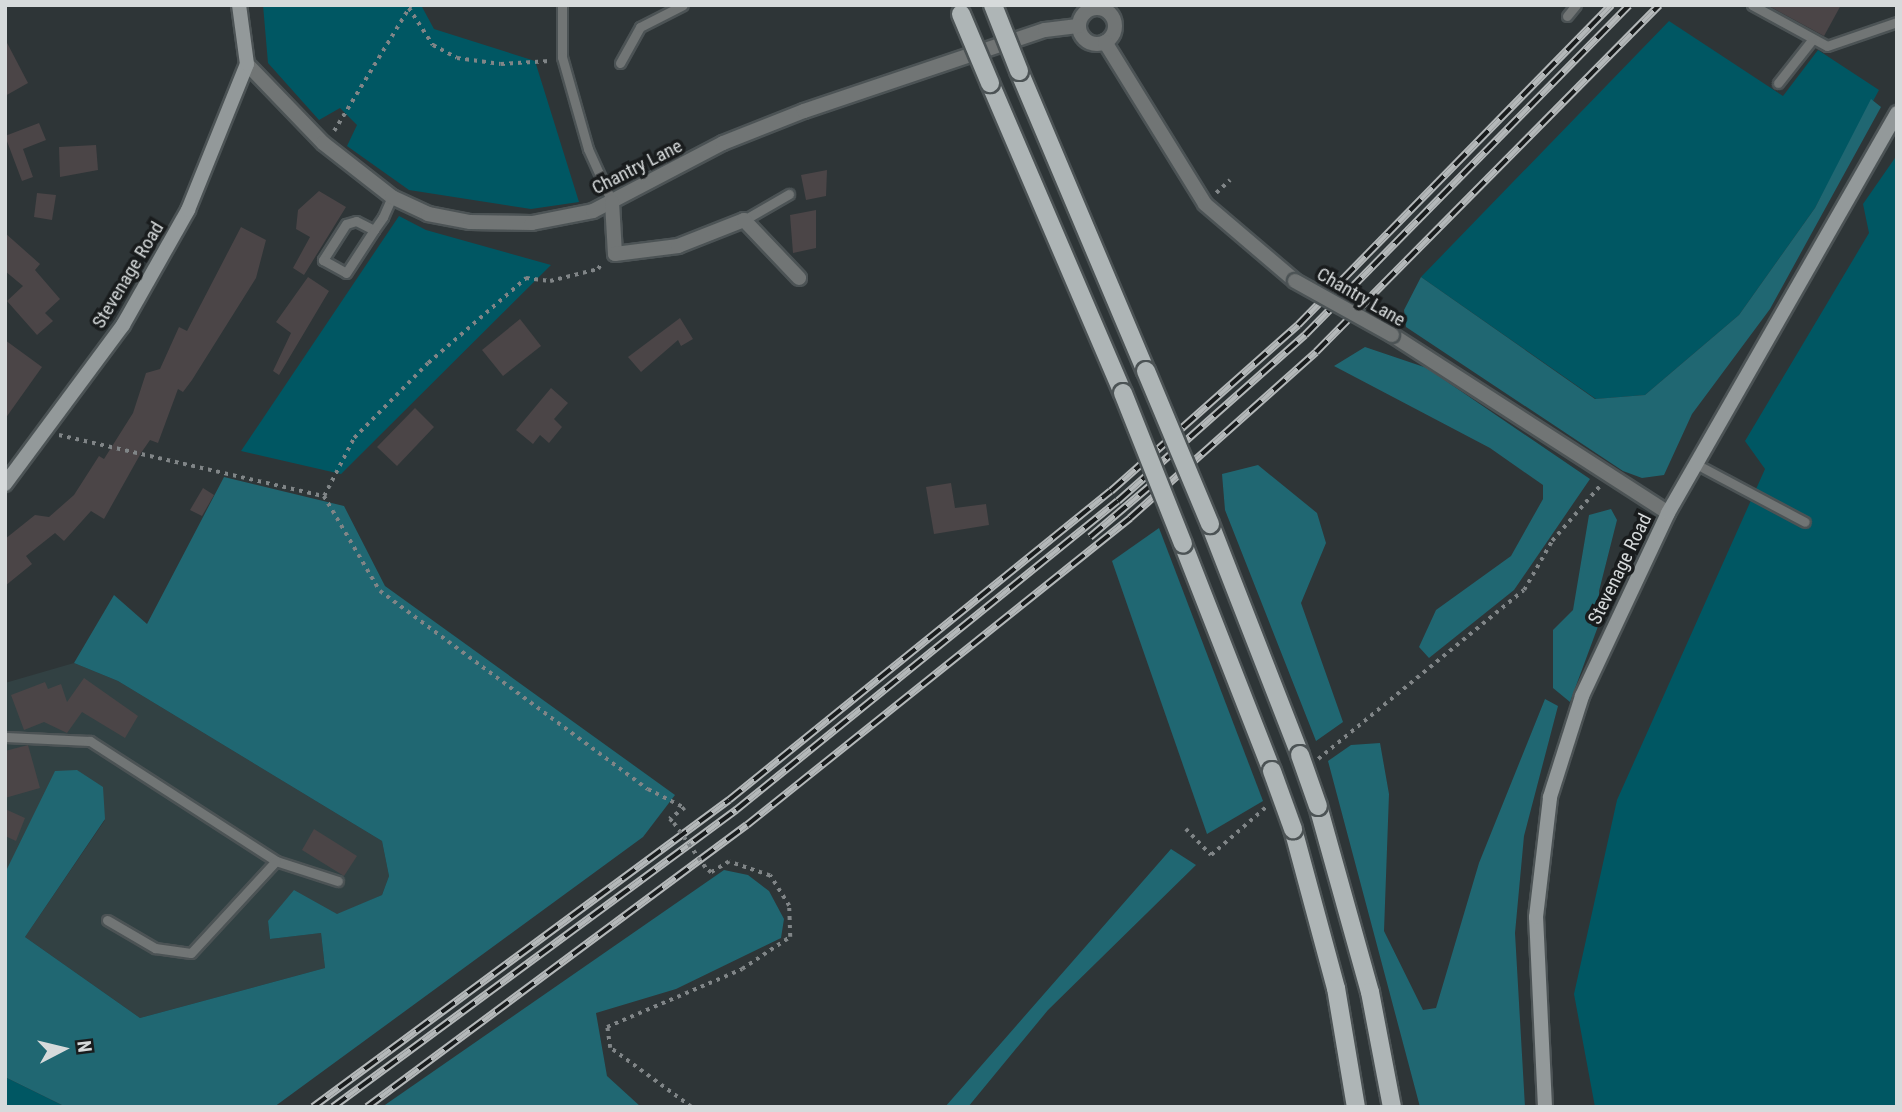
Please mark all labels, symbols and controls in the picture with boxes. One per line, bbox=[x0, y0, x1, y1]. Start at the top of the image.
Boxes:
street label: Chantry Lane bbox=[588, 135, 686, 199]
street label: Stevenage Road bbox=[87, 218, 169, 332]
street label: Chantry Lane bbox=[1313, 263, 1409, 331]
street label: Stevenage Road bbox=[1583, 510, 1657, 628]
north arrow bbox=[28, 1014, 98, 1084]
text: N bbox=[72, 1039, 96, 1054]

